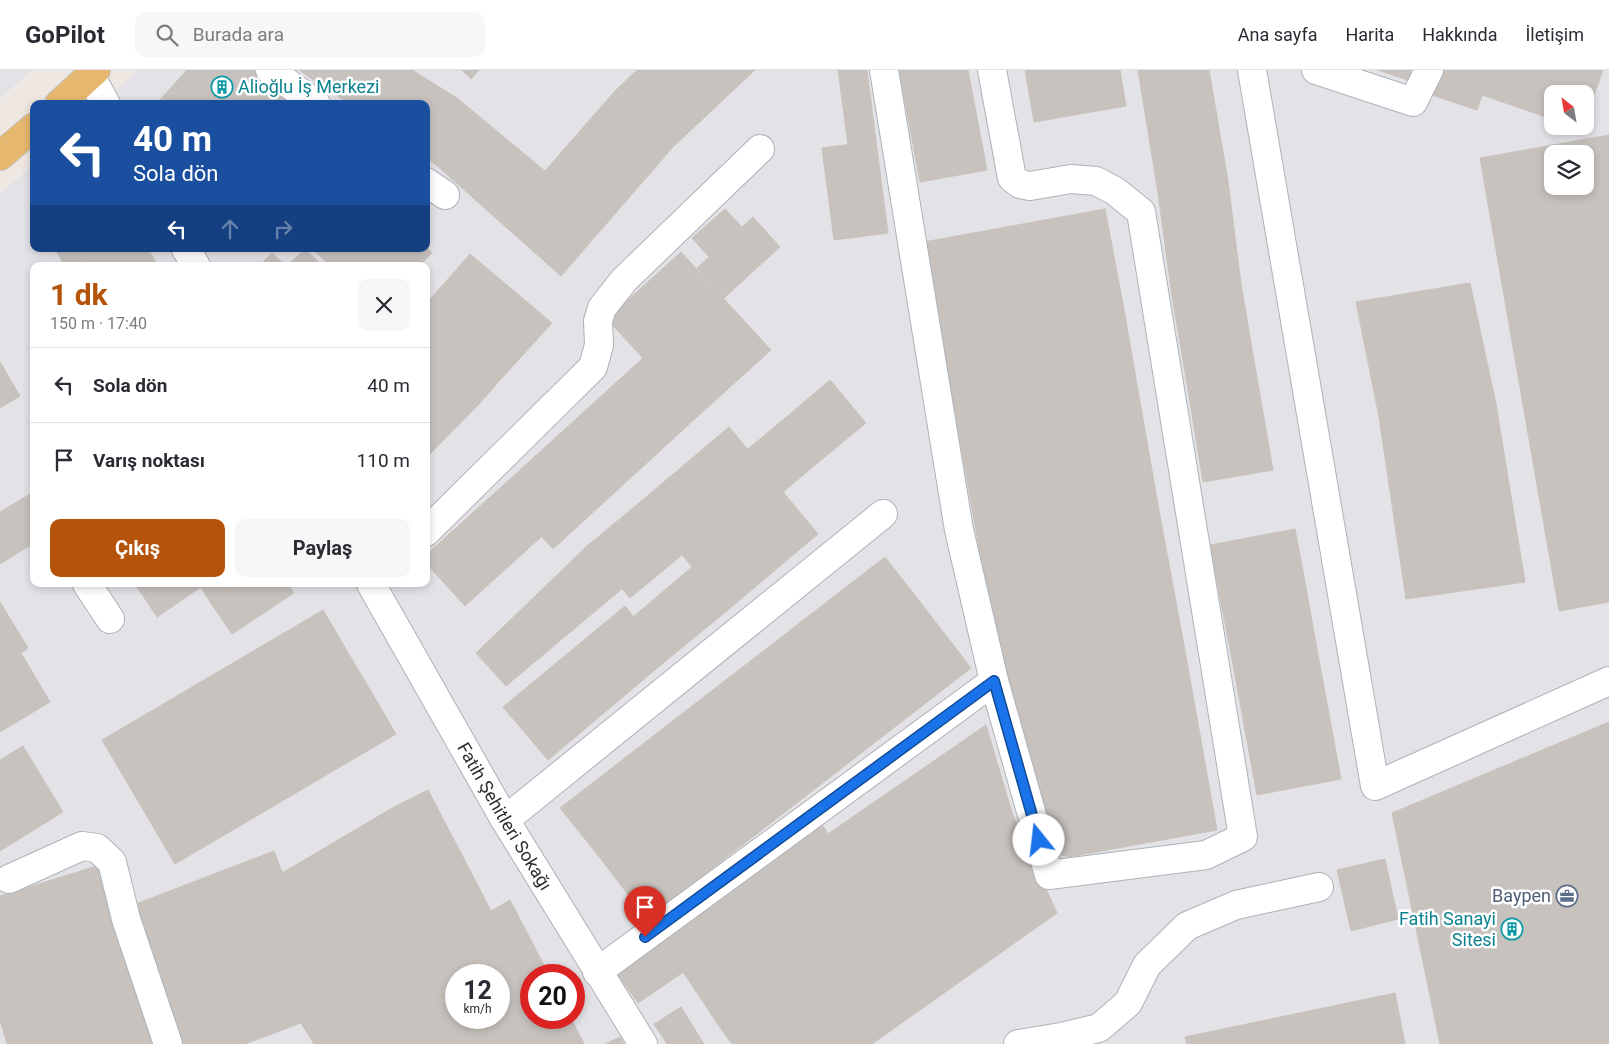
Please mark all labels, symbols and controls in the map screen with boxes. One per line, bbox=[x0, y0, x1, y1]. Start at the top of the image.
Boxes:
search box bbox=[135, 12, 485, 57]
text: GoPilot bbox=[25, 21, 105, 49]
icon: search bbox=[153, 21, 181, 49]
text: Burada ara bbox=[193, 23, 284, 46]
text: Ana sayfa bbox=[1238, 24, 1317, 45]
text: Harita bbox=[1345, 24, 1394, 45]
text: Hakkında bbox=[1422, 24, 1497, 45]
text: İletişim bbox=[1525, 24, 1584, 45]
building icon: Alioğlu İş Merkezi bbox=[210, 75, 234, 99]
place label: Alioğlu İş Merkezi bbox=[238, 76, 379, 97]
north arrow bbox=[1544, 85, 1594, 135]
map controls bbox=[1544, 85, 1594, 195]
text: 40 m bbox=[133, 119, 212, 160]
icon: left bbox=[50, 120, 115, 185]
button: layers bbox=[1544, 145, 1594, 195]
text: Sola dön bbox=[133, 161, 219, 186]
icon: left bbox=[163, 215, 191, 243]
icon: ahead bbox=[216, 215, 244, 243]
icon: right bbox=[269, 215, 297, 243]
text: 1 dk bbox=[50, 277, 108, 312]
button: close bbox=[358, 279, 410, 331]
text: 150 m · 17:40 bbox=[50, 314, 147, 333]
icon: left bbox=[50, 371, 78, 399]
text: Sola dön bbox=[93, 374, 167, 397]
text: 40 m bbox=[367, 374, 410, 397]
icon: arrive bbox=[50, 446, 78, 474]
text: Varış noktası bbox=[93, 449, 205, 472]
text: 110 m bbox=[357, 449, 410, 472]
button: Çıkış bbox=[50, 519, 225, 577]
button: Paylaş bbox=[235, 519, 410, 577]
street label: Fatih Şehitleri Sokağı bbox=[453, 739, 557, 894]
position arrow bbox=[1012, 813, 1064, 865]
office icon: Baypen bbox=[1555, 884, 1579, 908]
place label: Baypen bbox=[1492, 885, 1551, 906]
pin bbox=[624, 886, 666, 937]
icon: arrive bbox=[631, 893, 659, 921]
place label: Fatih Sanayi Sitesi bbox=[1399, 908, 1496, 950]
building icon: Fatih Sanayi Sitesi bbox=[1500, 917, 1524, 941]
speed limit sign: 20 bbox=[520, 964, 585, 1029]
text: 12 bbox=[463, 976, 492, 1005]
text: km/h bbox=[463, 1002, 492, 1016]

